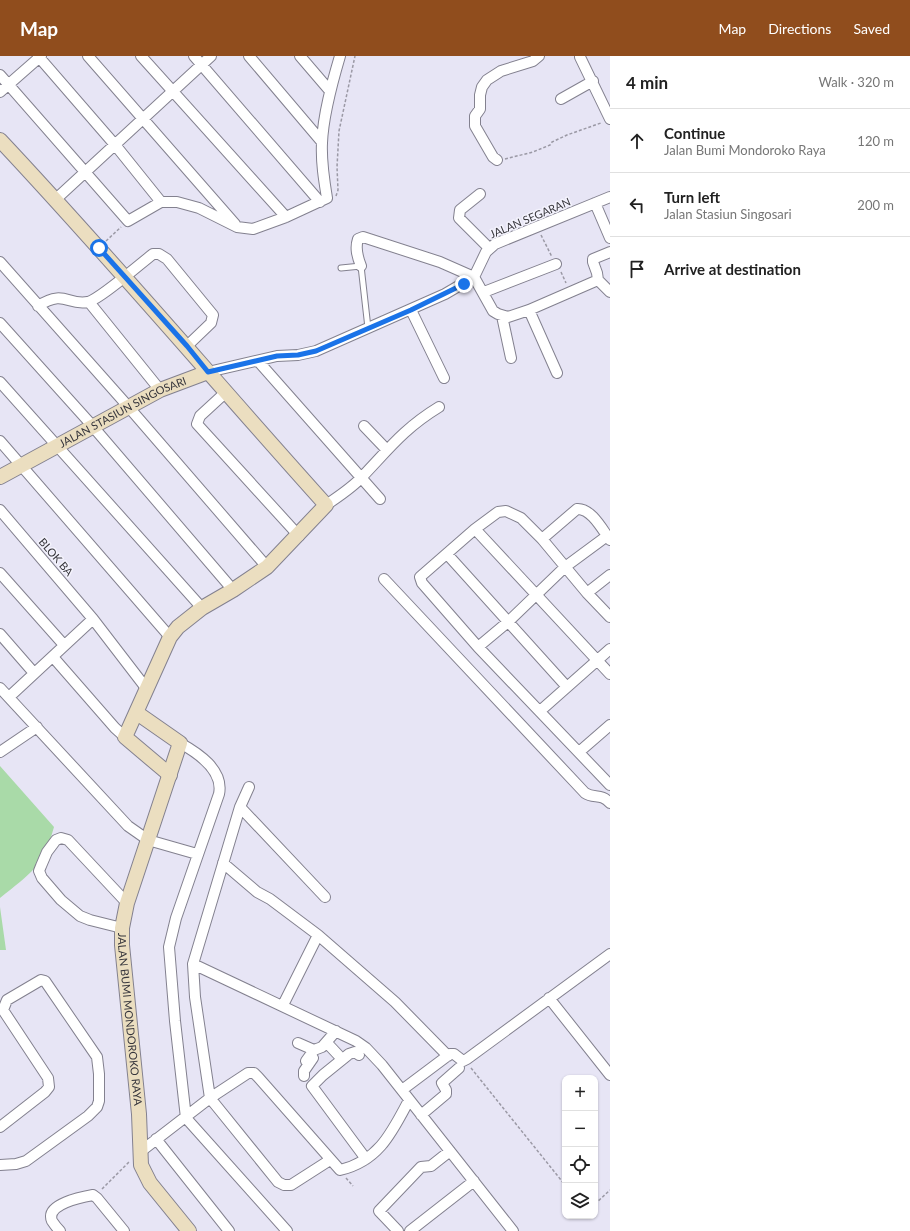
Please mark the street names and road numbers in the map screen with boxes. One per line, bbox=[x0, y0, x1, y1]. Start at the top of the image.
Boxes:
street label: JALAN SEGARAN bbox=[487, 195, 572, 240]
street label: JALAN STASIUN SINGOSARI bbox=[57, 374, 188, 450]
street label: BLOK BA bbox=[36, 535, 77, 579]
street label: JALAN BUMI MONDOROKO RAYA bbox=[116, 933, 145, 1107]

